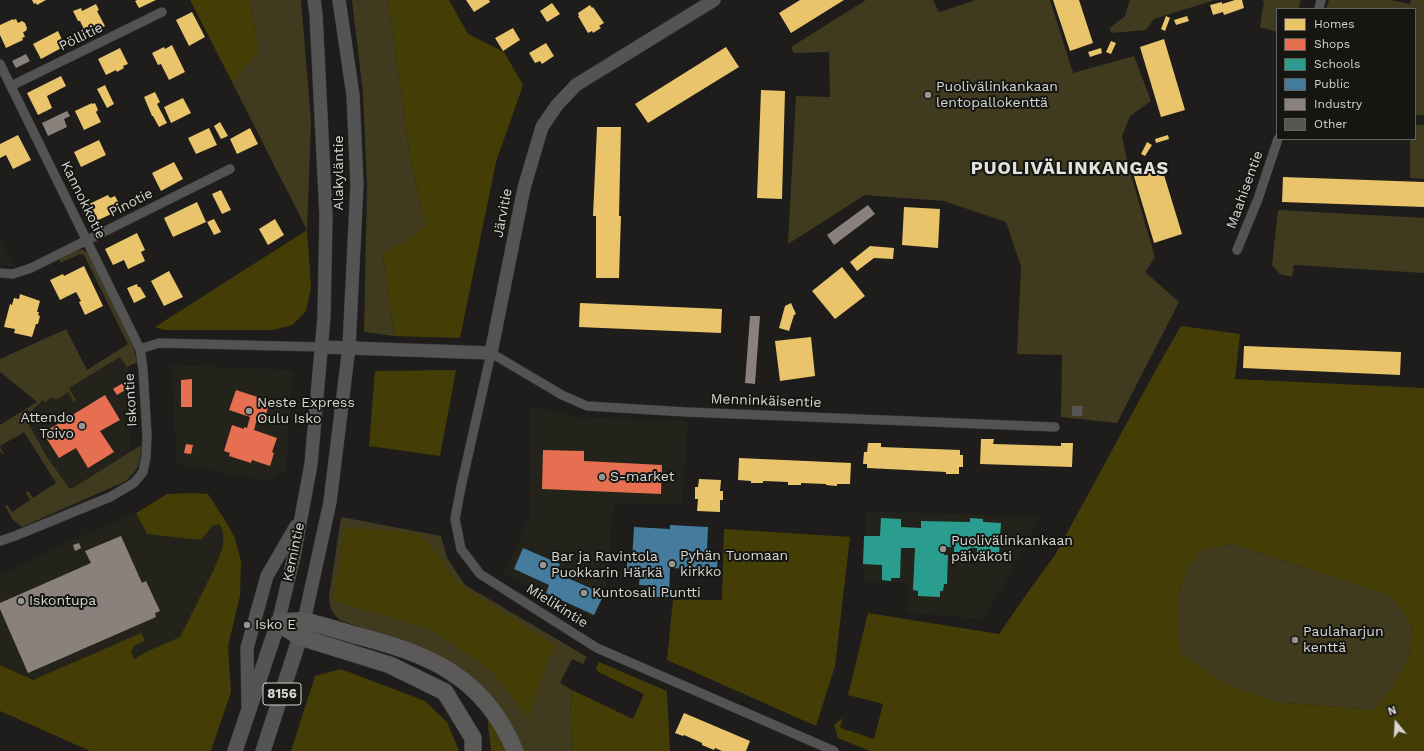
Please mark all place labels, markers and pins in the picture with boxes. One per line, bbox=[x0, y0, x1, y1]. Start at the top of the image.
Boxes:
place label: Puolivälinkankaan lentopallokenttä bbox=[936, 79, 1058, 112]
marker: Puolivälinkankaan lentopallokenttä bbox=[923, 90, 933, 100]
place label: Neste Express Oulu Isko bbox=[257, 395, 355, 428]
marker: Neste Express Oulu Isko bbox=[244, 406, 254, 416]
place label: Attendo Toivo bbox=[20, 410, 74, 442]
marker: Attendo Toivo bbox=[77, 421, 87, 431]
place label: S-market bbox=[610, 469, 675, 485]
marker: S-market bbox=[597, 472, 607, 482]
place label: Puolivälinkankaan päiväkoti bbox=[951, 533, 1073, 566]
marker: Puolivälinkankaan päiväkoti bbox=[938, 544, 948, 554]
place label: Pyhän Tuomaan kirkko bbox=[680, 548, 788, 580]
place label: Bar ja Ravintola Puokkarin Härkä bbox=[551, 549, 663, 582]
marker: Pyhän Tuomaan kirkko bbox=[667, 559, 677, 569]
marker: Bar ja Ravintola Puokkarin Härkä bbox=[538, 560, 548, 570]
place label: Kuntosali Puntti bbox=[592, 585, 701, 601]
marker: Kuntosali Puntti bbox=[579, 588, 589, 598]
place label: Iskontupa bbox=[29, 593, 96, 609]
marker: Iskontupa bbox=[16, 596, 26, 606]
place label: Isko E bbox=[255, 617, 296, 633]
marker: Isko E bbox=[242, 620, 252, 630]
place label: Paulaharjun kenttä bbox=[1303, 624, 1384, 656]
marker: Paulaharjun kenttä bbox=[1290, 635, 1300, 645]

